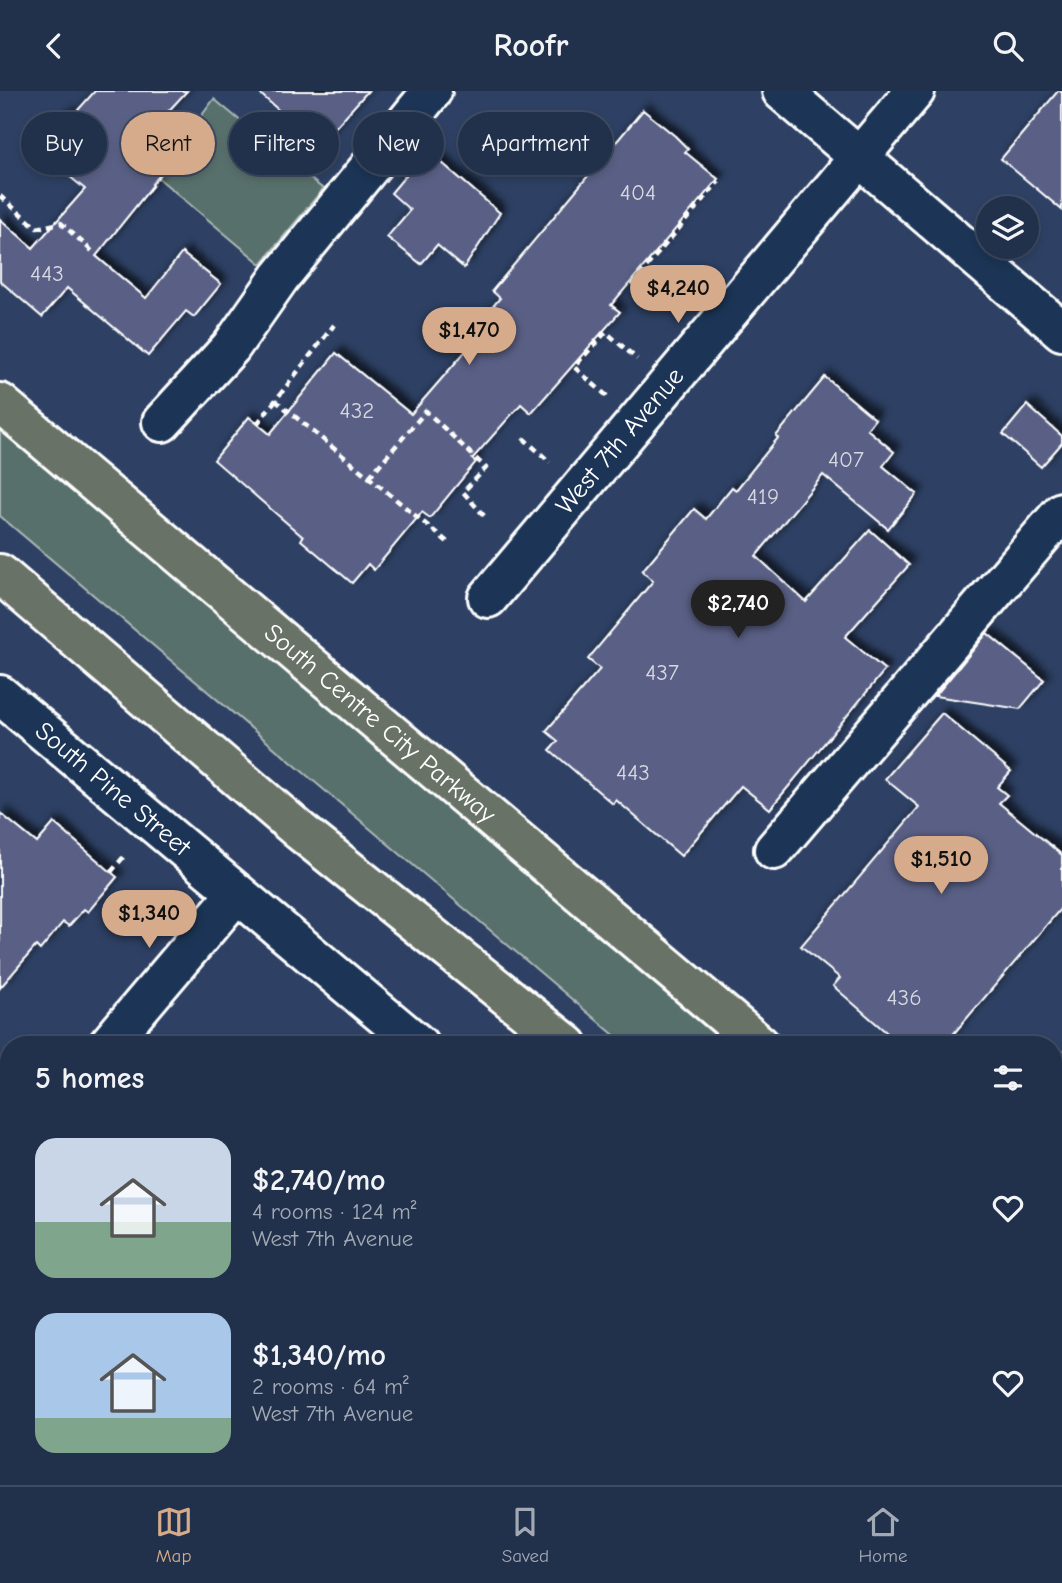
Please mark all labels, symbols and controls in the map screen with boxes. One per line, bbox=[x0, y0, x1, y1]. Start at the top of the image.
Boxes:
icon: back bbox=[35, 27, 73, 65]
text: Roofr bbox=[494, 27, 568, 64]
icon: search bbox=[989, 27, 1027, 65]
chip: Buy bbox=[21, 112, 107, 175]
chip: Rent bbox=[121, 112, 215, 175]
chip: Filters bbox=[229, 112, 339, 175]
chip: New bbox=[353, 112, 444, 175]
chip: Apartment bbox=[458, 112, 613, 175]
house number: 404 bbox=[620, 179, 656, 206]
map controls bbox=[976, 196, 1039, 259]
button: layers bbox=[976, 196, 1039, 259]
house number: 443 bbox=[30, 260, 64, 287]
pin: $4,240 bbox=[621, 265, 735, 325]
text: $4,240 bbox=[646, 274, 710, 301]
pin: $1,470 bbox=[412, 307, 526, 367]
text: $1,470 bbox=[438, 316, 500, 343]
street label: West 7th Avenue bbox=[550, 362, 690, 521]
house number: 432 bbox=[340, 397, 374, 424]
house number: 407 bbox=[828, 446, 864, 473]
house number: 419 bbox=[747, 483, 779, 510]
pin: $2,740 bbox=[681, 581, 795, 640]
text: $2,740 bbox=[707, 589, 769, 616]
street label: South Centre City Parkway bbox=[258, 618, 502, 830]
house number: 437 bbox=[645, 659, 679, 686]
street label: South Pine Street bbox=[29, 716, 198, 864]
house number: 443 bbox=[616, 759, 650, 786]
pin: $1,510 bbox=[884, 837, 998, 896]
text: $1,510 bbox=[910, 845, 972, 872]
pin: $1,340 bbox=[92, 891, 206, 950]
text: $1,340 bbox=[118, 899, 180, 926]
house number: 436 bbox=[886, 984, 922, 1011]
icon: filters bbox=[989, 1059, 1027, 1097]
text: 5 homes bbox=[35, 1061, 144, 1096]
text: $2,740/mo bbox=[252, 1163, 386, 1198]
icon: home bbox=[91, 1166, 175, 1250]
icon: heart bbox=[989, 1189, 1027, 1227]
text: 4 rooms · 124 m² bbox=[252, 1198, 416, 1225]
text: West 7th Avenue bbox=[252, 1225, 413, 1252]
text: $1,340/mo bbox=[252, 1338, 386, 1373]
icon: home bbox=[91, 1341, 175, 1425]
icon: heart bbox=[989, 1364, 1027, 1402]
text: 2 rooms · 64 m² bbox=[252, 1373, 409, 1400]
text: West 7th Avenue bbox=[252, 1400, 413, 1427]
tab: Map bbox=[155, 1503, 193, 1567]
tab: Saved bbox=[502, 1503, 549, 1567]
tab: Home bbox=[858, 1503, 907, 1567]

